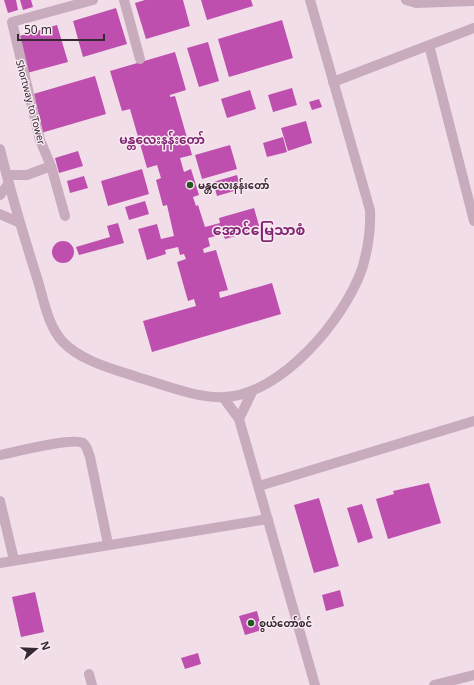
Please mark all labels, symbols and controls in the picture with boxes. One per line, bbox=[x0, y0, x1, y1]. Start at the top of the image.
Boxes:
scale bar bbox=[18, 16, 104, 42]
text: 50 m bbox=[24, 21, 52, 38]
street label: Shortway to Tower bbox=[13, 58, 49, 146]
district label: မန္တလေးနန်းတော် bbox=[119, 130, 205, 150]
place label: မန္တလေးနန်းတော် bbox=[198, 178, 269, 194]
marker: မန္တလေးနန်းတော် bbox=[185, 180, 195, 190]
district label: အောင်မြေသာစံ bbox=[213, 220, 305, 242]
place label: စွယ်တော်စင် bbox=[259, 616, 313, 633]
marker: စွယ်တော်စင် bbox=[246, 618, 256, 628]
north arrow bbox=[16, 629, 56, 669]
text: N bbox=[37, 639, 54, 652]

